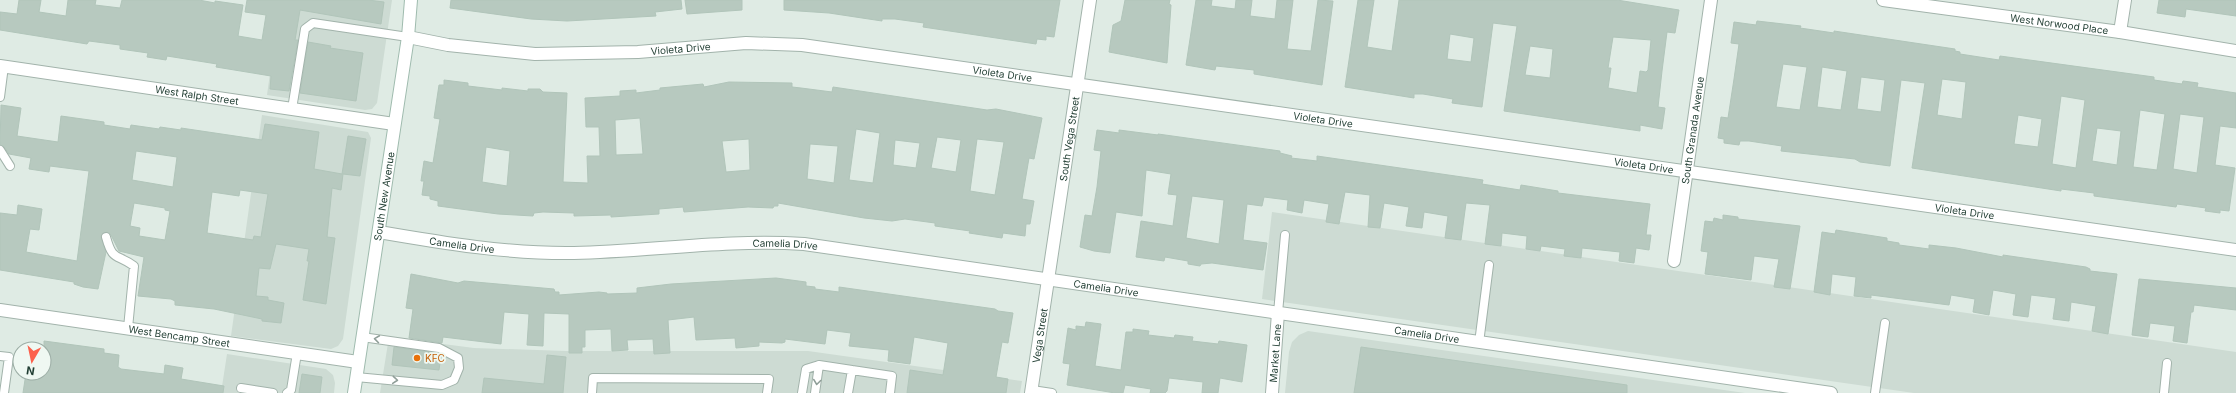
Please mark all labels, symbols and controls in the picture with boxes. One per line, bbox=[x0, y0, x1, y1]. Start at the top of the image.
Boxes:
street label: West Norwood Place bbox=[2010, 11, 2109, 36]
street label: Violeta Drive bbox=[650, 40, 711, 57]
street label: Violeta Drive bbox=[972, 63, 1033, 84]
street label: South Granada Avenue bbox=[1679, 76, 1706, 185]
street label: West Ralph Street bbox=[154, 83, 240, 107]
street label: South Vega Street bbox=[1057, 95, 1082, 182]
street label: Violeta Drive bbox=[1292, 109, 1354, 130]
street label: South New Avenue bbox=[371, 151, 397, 242]
street label: Violeta Drive bbox=[1613, 155, 1675, 176]
street label: Violeta Drive bbox=[1934, 201, 1995, 221]
street label: Camelia Drive bbox=[429, 234, 495, 255]
street label: Camelia Drive bbox=[752, 237, 819, 252]
street label: Camelia Drive bbox=[1073, 277, 1140, 299]
street label: Vega Street bbox=[1030, 307, 1050, 364]
street label: West Bencamp Street bbox=[128, 323, 231, 349]
street label: Market Lane bbox=[1267, 323, 1283, 383]
street label: Camelia Drive bbox=[1393, 324, 1460, 345]
one-way arrow bbox=[374, 335, 380, 344]
north arrow bbox=[12, 341, 52, 381]
place label: KFC bbox=[425, 352, 445, 364]
marker: KFC bbox=[412, 353, 422, 363]
text: N bbox=[25, 363, 36, 378]
one-way arrow bbox=[392, 376, 398, 385]
one-way arrow bbox=[813, 379, 822, 385]

